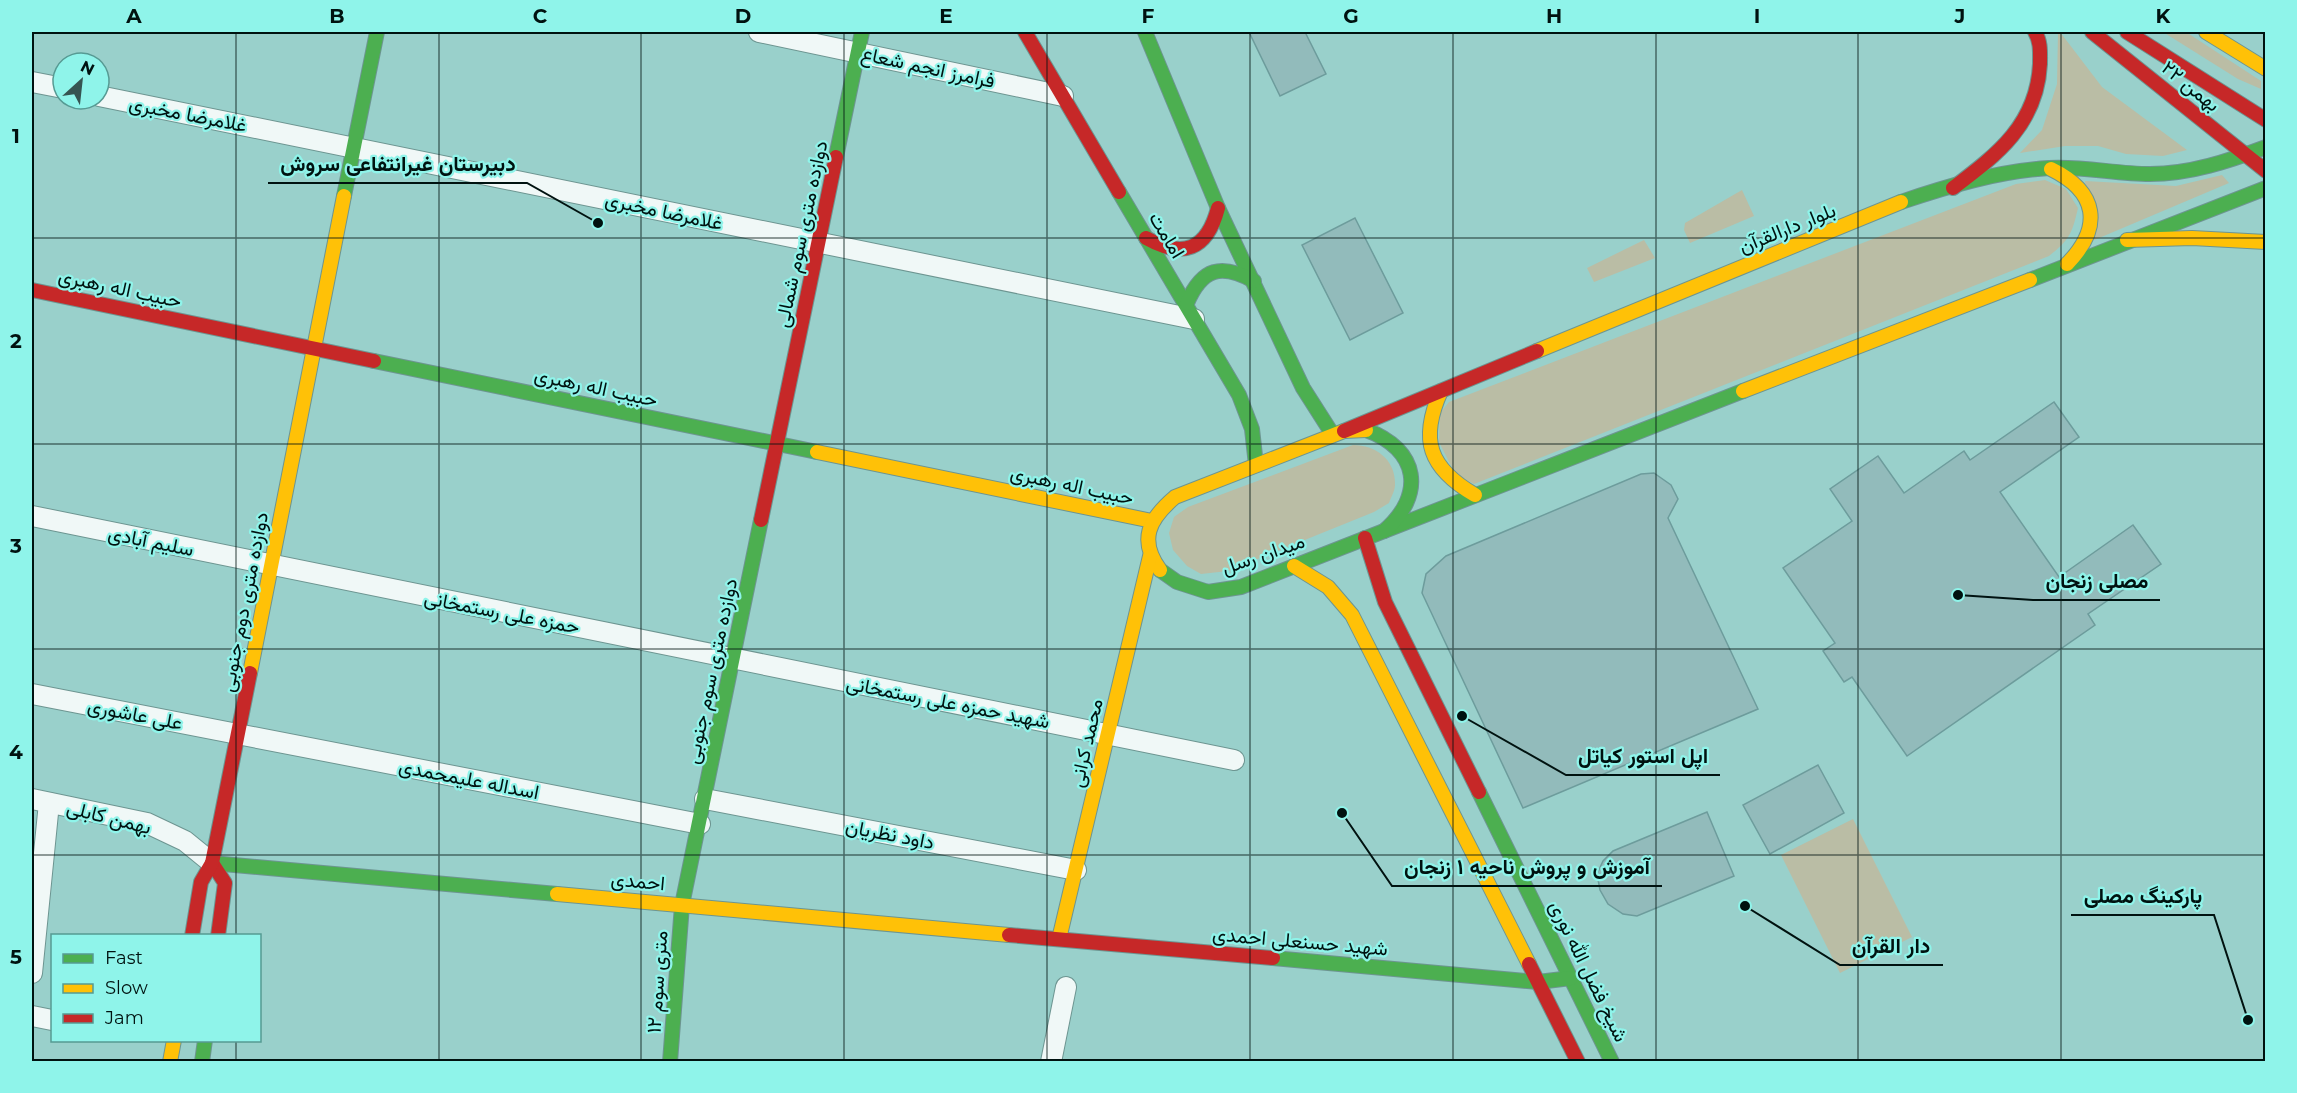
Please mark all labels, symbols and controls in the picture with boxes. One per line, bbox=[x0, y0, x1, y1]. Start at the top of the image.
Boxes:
text: A bbox=[125, 4, 142, 28]
text: B bbox=[329, 4, 345, 28]
text: C bbox=[533, 4, 548, 28]
text: D bbox=[735, 4, 751, 28]
text: E bbox=[939, 4, 953, 28]
text: F bbox=[1142, 4, 1155, 28]
text: G bbox=[1343, 4, 1359, 28]
text: H bbox=[1546, 4, 1562, 28]
text: I bbox=[1754, 4, 1760, 28]
text: J bbox=[1954, 4, 1965, 28]
text: K bbox=[2156, 4, 2172, 28]
street label: فرامرز انجم شعاع bbox=[859, 41, 997, 95]
north arrow bbox=[51, 51, 111, 111]
street label: ۲۲ بهمن bbox=[2156, 55, 2225, 117]
text: N bbox=[78, 57, 98, 79]
street label: غلامرضا مخبری bbox=[127, 91, 249, 138]
text: 1 bbox=[12, 124, 20, 148]
street label: دوازده متری سوم شمالی bbox=[769, 138, 834, 330]
callout: دبیرستان غیرانتفاعی سروش bbox=[268, 144, 527, 183]
text: دبیرستان غیرانتفاعی سروش bbox=[280, 151, 516, 177]
street label: غلامرضا مخبری bbox=[603, 187, 725, 236]
street label: بلوار دارالقرآن bbox=[1735, 198, 1839, 259]
street label: امامت bbox=[1144, 207, 1190, 263]
street label: حبیب اله رهبری bbox=[56, 263, 184, 314]
text: 2 bbox=[10, 329, 22, 353]
street label: حبیب اله رهبری bbox=[532, 362, 660, 413]
street label: حبیب اله رهبری bbox=[1008, 460, 1136, 511]
street label: دوازده متری دوم جنوبی bbox=[215, 510, 274, 694]
street label: سلیم آبادی bbox=[106, 521, 196, 562]
street label: میدان رسل bbox=[1218, 529, 1308, 580]
text: 3 bbox=[9, 534, 22, 558]
callout: مصلی زنجان bbox=[2033, 561, 2160, 600]
text: مصلی زنجان bbox=[2046, 568, 2149, 594]
street label: دوازده متری سوم جنوبی bbox=[680, 576, 743, 766]
street label: حمزه علی رستمخانی bbox=[422, 585, 582, 640]
street label: شهید حمزه علی رستمخانی bbox=[844, 671, 1052, 734]
street label: علی عاشوری bbox=[85, 693, 185, 736]
street label: محمد کرانی bbox=[1064, 696, 1109, 790]
callout: اپل استور کیاتل bbox=[1566, 736, 1720, 775]
text: 4 bbox=[9, 740, 23, 764]
text: اپل استور کیاتل bbox=[1578, 743, 1708, 770]
street label: اسداله علیمحمدی bbox=[397, 754, 541, 804]
street label: بهمن کابلی bbox=[64, 795, 154, 840]
street label: داود نظریان bbox=[843, 814, 936, 855]
callout: آموزش و پروش ناحیه ۱ زنجان bbox=[1392, 847, 1662, 886]
text: آموزش و پروش ناحیه ۱ زنجان bbox=[1404, 854, 1652, 881]
street label: احمدی bbox=[610, 867, 666, 895]
callout: پارکینگ مصلی bbox=[2071, 876, 2214, 915]
text: پارکینگ مصلی bbox=[2084, 883, 2202, 910]
street label: شیخ فضل الله نوری bbox=[1543, 897, 1634, 1046]
street label: شهید حسنعلی احمدی bbox=[1211, 921, 1389, 962]
callout: دار القرآن bbox=[1840, 926, 1943, 965]
street label: ۱۲ متری سوم bbox=[641, 930, 674, 1034]
text: دار القرآن bbox=[1852, 933, 1930, 959]
legend bbox=[51, 934, 261, 1042]
text: 5 bbox=[10, 945, 22, 969]
text: Fast bbox=[105, 947, 143, 969]
text: Slow bbox=[105, 977, 148, 999]
text: Jam bbox=[104, 1007, 144, 1029]

